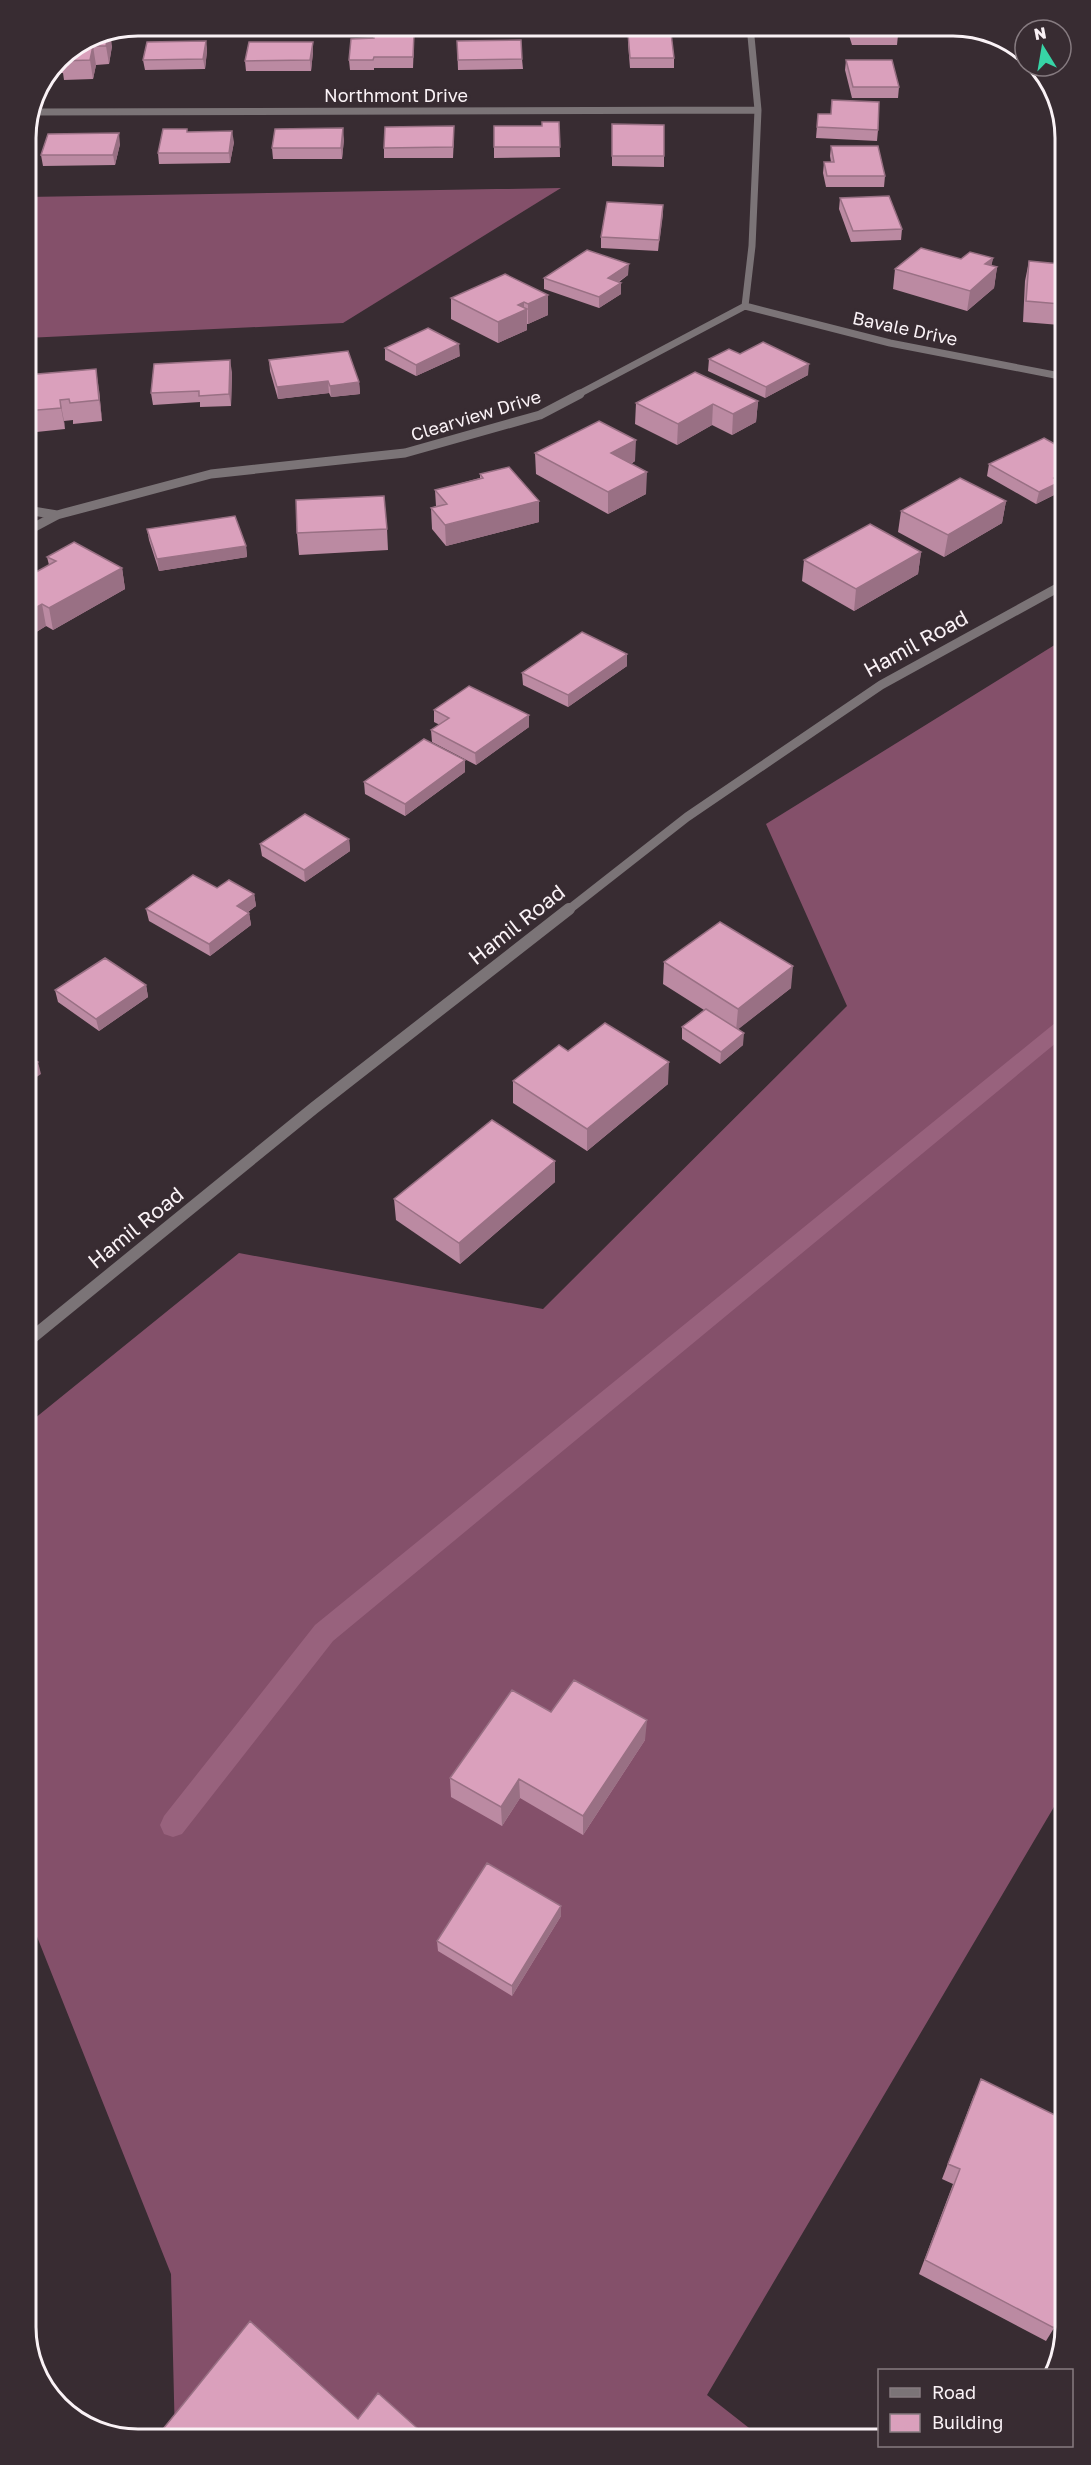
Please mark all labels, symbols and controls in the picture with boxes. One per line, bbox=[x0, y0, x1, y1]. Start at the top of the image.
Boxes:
north arrow bbox=[1013, 18, 1073, 78]
text: N bbox=[1032, 22, 1048, 44]
street label: Northmont Drive bbox=[324, 84, 468, 106]
street label: Bavale Drive bbox=[851, 306, 960, 350]
street label: Clearview Drive bbox=[408, 385, 543, 445]
street label: Hamil Road bbox=[859, 604, 972, 682]
street label: Hamil Road bbox=[463, 878, 570, 970]
street label: Hamil Road bbox=[82, 1181, 188, 1274]
legend bbox=[878, 2369, 1073, 2447]
text: Road bbox=[932, 2381, 976, 2403]
text: Building bbox=[932, 2411, 1003, 2433]

